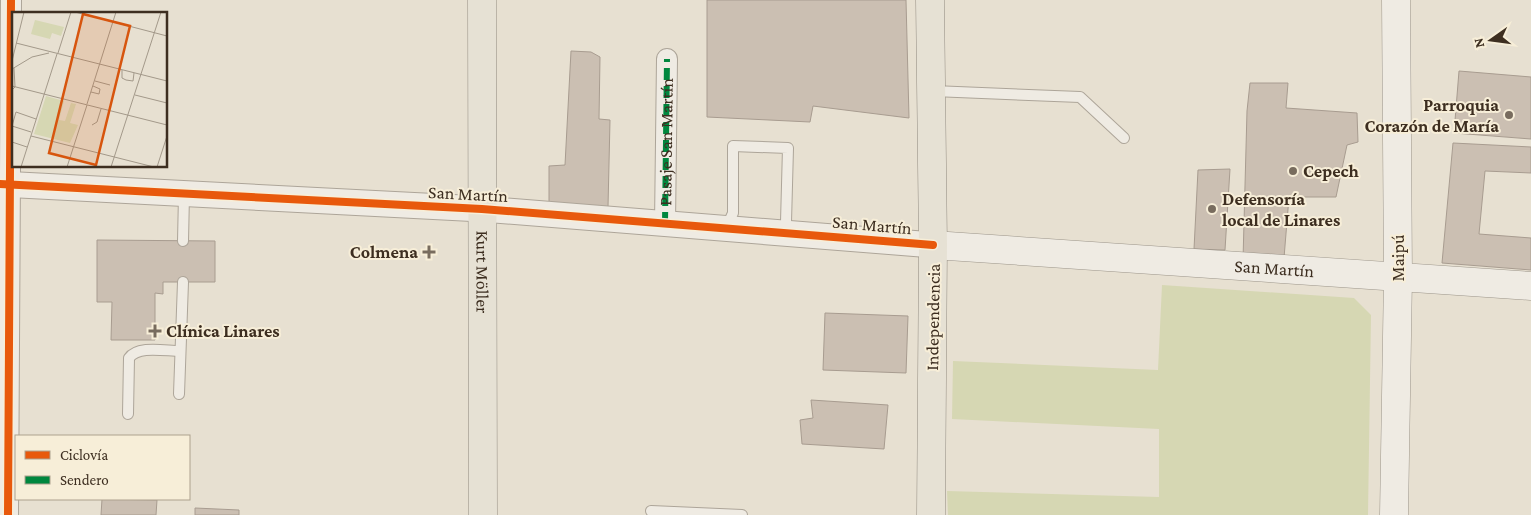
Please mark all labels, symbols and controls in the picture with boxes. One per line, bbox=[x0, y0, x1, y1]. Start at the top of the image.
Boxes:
inset map bbox=[12, 12, 168, 168]
north arrow bbox=[1466, 15, 1516, 65]
text: N bbox=[1469, 36, 1487, 50]
street label: Pasaje San Martín bbox=[655, 78, 677, 206]
place label: Parroquia Corazón de María bbox=[1364, 95, 1499, 136]
marker: Parroquia Corazón de María bbox=[1503, 109, 1515, 121]
place label: Cepech bbox=[1303, 161, 1359, 181]
marker: Cepech bbox=[1287, 165, 1299, 177]
street label: San Martín bbox=[428, 182, 509, 206]
place label: Defensoría local de Linares bbox=[1222, 189, 1340, 230]
marker: Defensoría local de Linares bbox=[1206, 203, 1218, 215]
street label: San Martín bbox=[831, 212, 913, 238]
street label: Kurt Möller bbox=[472, 230, 493, 314]
street label: Maipú bbox=[1388, 234, 1408, 281]
place label: Colmena bbox=[350, 242, 418, 262]
marker: Colmena bbox=[422, 245, 436, 259]
street label: San Martín bbox=[1234, 256, 1315, 281]
street label: Independencia bbox=[922, 263, 944, 371]
place label: Clínica Linares bbox=[166, 321, 280, 341]
marker: Clínica Linares bbox=[148, 324, 162, 338]
legend bbox=[15, 435, 190, 500]
text: Ciclovía bbox=[60, 447, 108, 463]
text: Sendero bbox=[60, 472, 109, 488]

